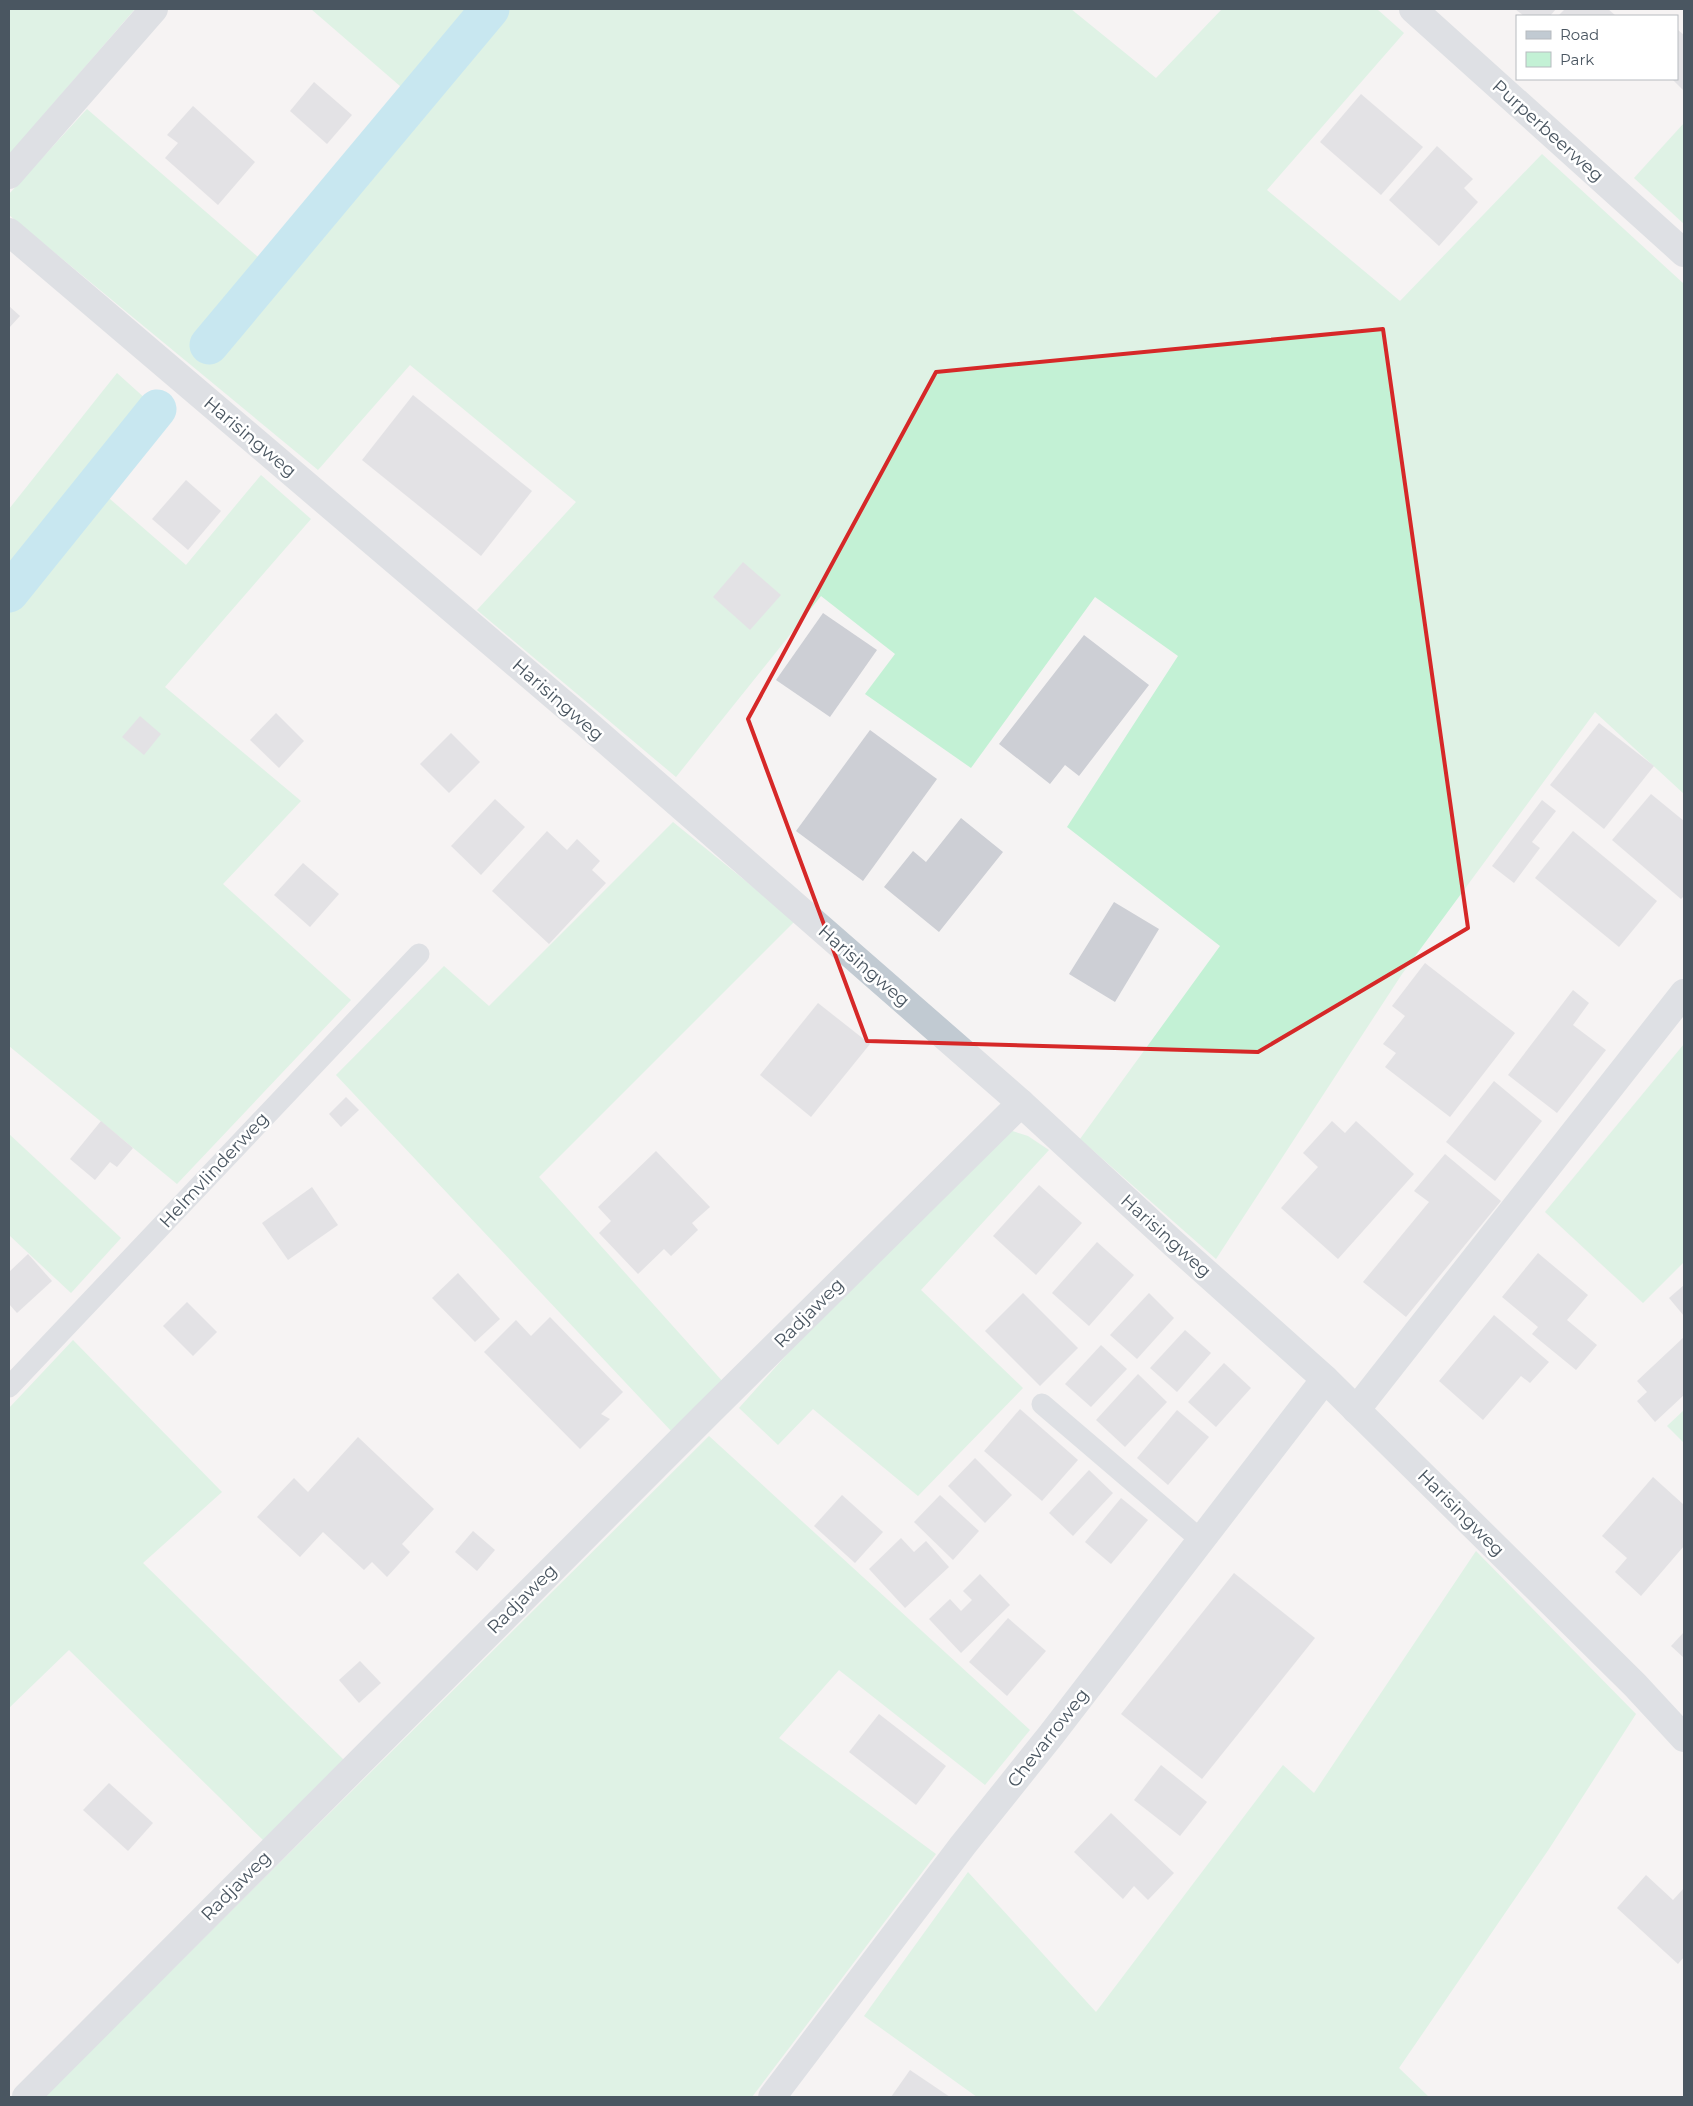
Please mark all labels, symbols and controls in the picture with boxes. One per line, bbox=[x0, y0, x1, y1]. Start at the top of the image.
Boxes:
legend bbox=[1516, 15, 1678, 80]
text: Road bbox=[1560, 25, 1599, 44]
text: Park bbox=[1560, 50, 1594, 69]
street label: Purperbeerweg bbox=[1488, 75, 1608, 187]
street label: Harisingweg bbox=[199, 392, 301, 482]
street label: Harisingweg bbox=[508, 654, 608, 746]
street label: Harisingweg bbox=[814, 920, 914, 1012]
street label: Helmvlinderweg bbox=[155, 1108, 273, 1232]
street label: Harisingweg bbox=[1116, 1190, 1216, 1282]
street label: Radjaweg bbox=[769, 1273, 849, 1353]
street label: Harisingweg bbox=[1413, 1465, 1509, 1561]
street label: Radjaweg bbox=[482, 1559, 562, 1639]
street label: Chevarroweg bbox=[1003, 1684, 1093, 1792]
street label: Radjaweg bbox=[196, 1846, 276, 1926]

